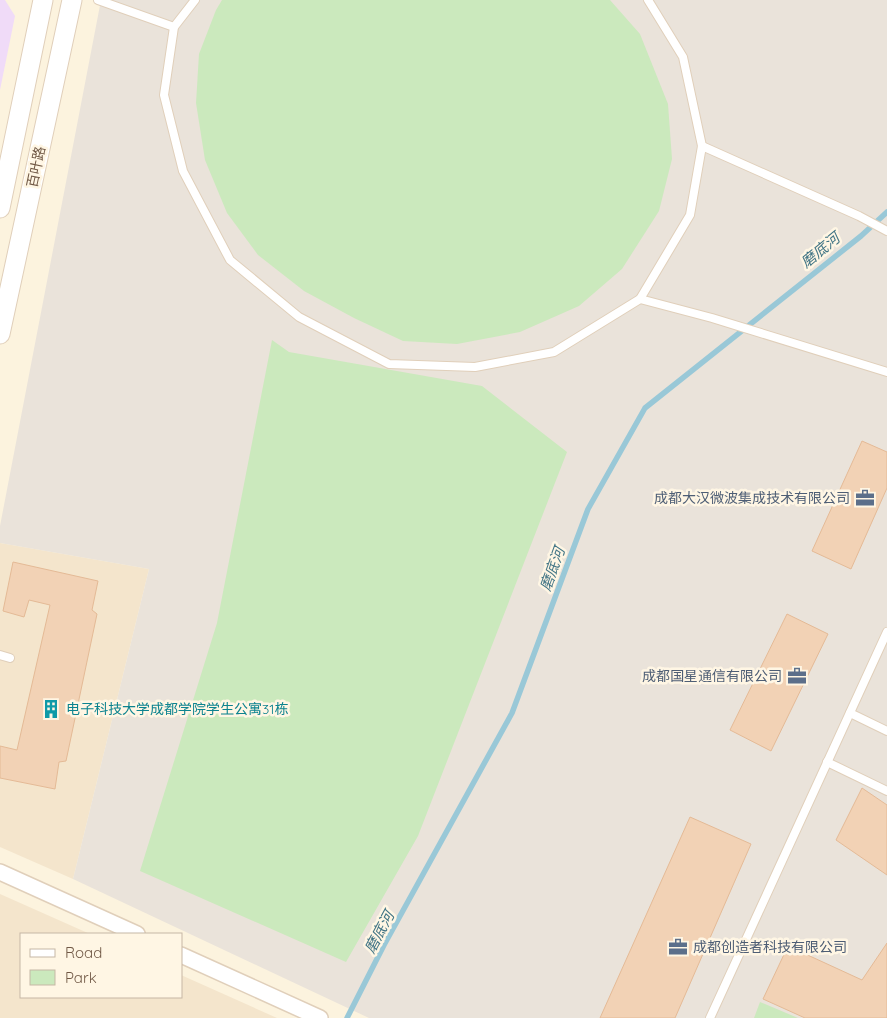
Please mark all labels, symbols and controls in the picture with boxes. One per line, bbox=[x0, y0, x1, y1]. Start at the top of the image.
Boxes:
street label: 百叶路 bbox=[23, 145, 49, 189]
water label: 磨底河 bbox=[797, 227, 846, 272]
office icon: 成都大汉微波集成技术有限公司 bbox=[854, 487, 876, 509]
place label: 成都大汉微波集成技术有限公司 bbox=[654, 489, 850, 507]
water label: 磨底河 bbox=[535, 542, 570, 593]
office icon: 成都国星通信有限公司 bbox=[786, 665, 808, 687]
place label: 成都国星通信有限公司 bbox=[642, 667, 782, 685]
building icon: 电子科技大学成都学院学生公寓31栋 bbox=[40, 698, 62, 720]
place label: 电子科技大学成都学院学生公寓31栋 bbox=[66, 700, 289, 718]
water label: 磨底河 bbox=[360, 905, 399, 956]
legend bbox=[20, 933, 182, 998]
office icon: 成都创造者科技有限公司 bbox=[667, 936, 689, 958]
place label: 成都创造者科技有限公司 bbox=[693, 938, 847, 956]
text: Road bbox=[65, 943, 102, 962]
text: Park bbox=[65, 968, 97, 987]

